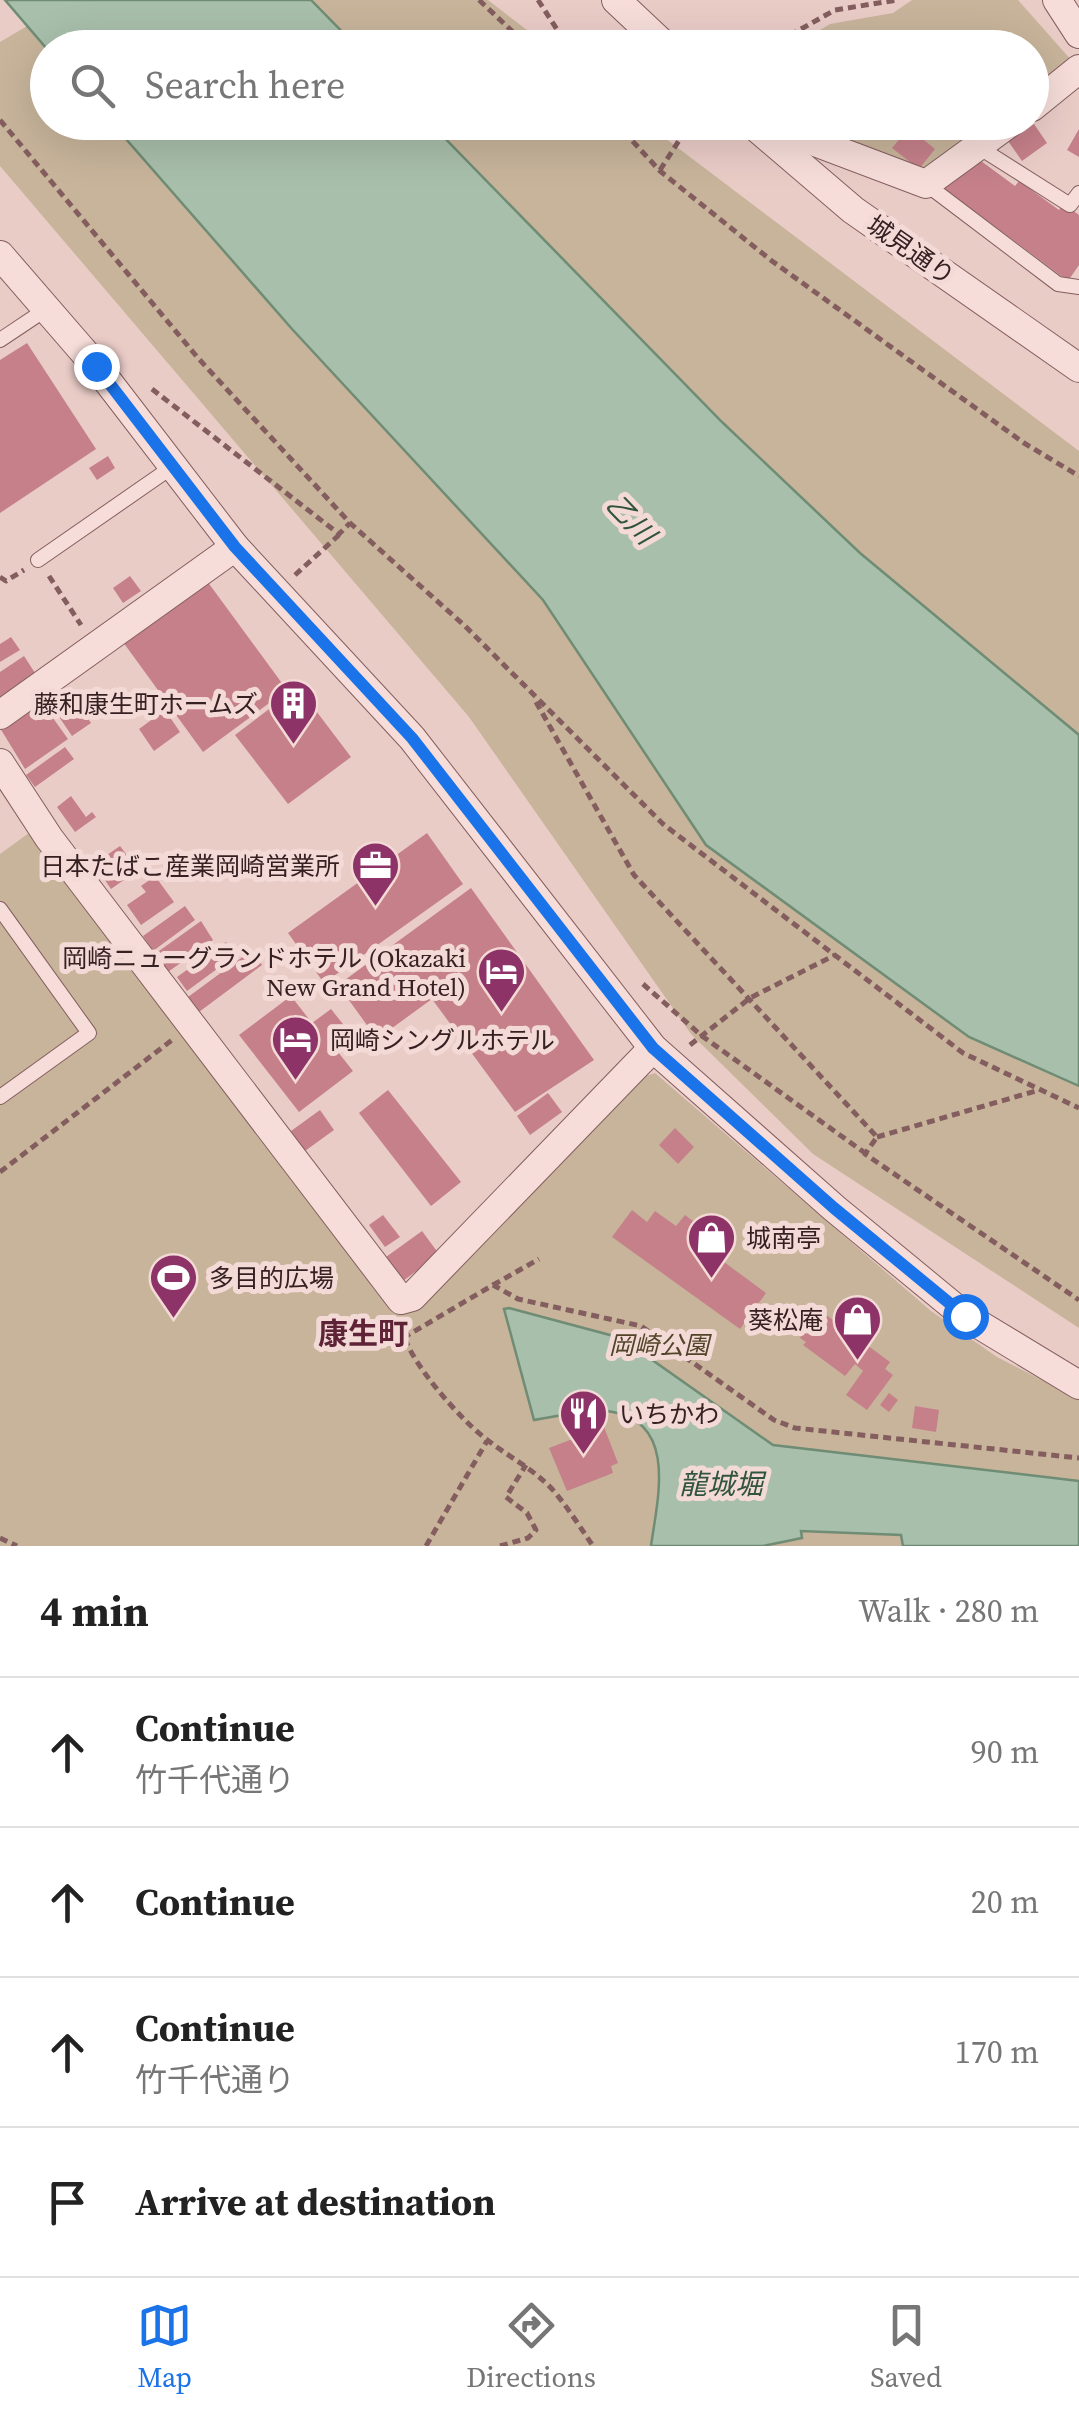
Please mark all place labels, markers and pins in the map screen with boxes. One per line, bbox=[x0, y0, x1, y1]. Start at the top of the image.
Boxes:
building icon: 藤和康生町ホームズ bbox=[267, 678, 319, 746]
place label: 藤和康生町ホームズ bbox=[34, 687, 258, 721]
office icon: 日本たばこ産業岡崎営業所 bbox=[349, 840, 401, 908]
place label: 日本たばこ産業岡崎営業所 bbox=[40, 849, 340, 883]
place label: 岡崎ニューグランドホテル (Okazaki New Grand Hotel) bbox=[62, 941, 466, 1004]
hotel icon: 岡崎ニューグランドホテル (Okazaki New Grand Hotel) bbox=[475, 946, 527, 1014]
hotel icon: 岡崎シングルホテル bbox=[269, 1014, 321, 1082]
place label: 岡崎シングルホテル bbox=[330, 1023, 555, 1057]
shop icon: 城南亭 bbox=[685, 1212, 737, 1280]
place label: 城南亭 bbox=[746, 1221, 821, 1255]
sports icon: 多目的広場 bbox=[148, 1252, 200, 1320]
place label: 多目的広場 bbox=[209, 1261, 334, 1295]
shop icon: 葵松庵 bbox=[832, 1294, 884, 1362]
place label: 葵松庵 bbox=[748, 1303, 823, 1337]
restaurant icon: いちかわ bbox=[558, 1388, 610, 1456]
place label: いちかわ bbox=[619, 1397, 719, 1431]

